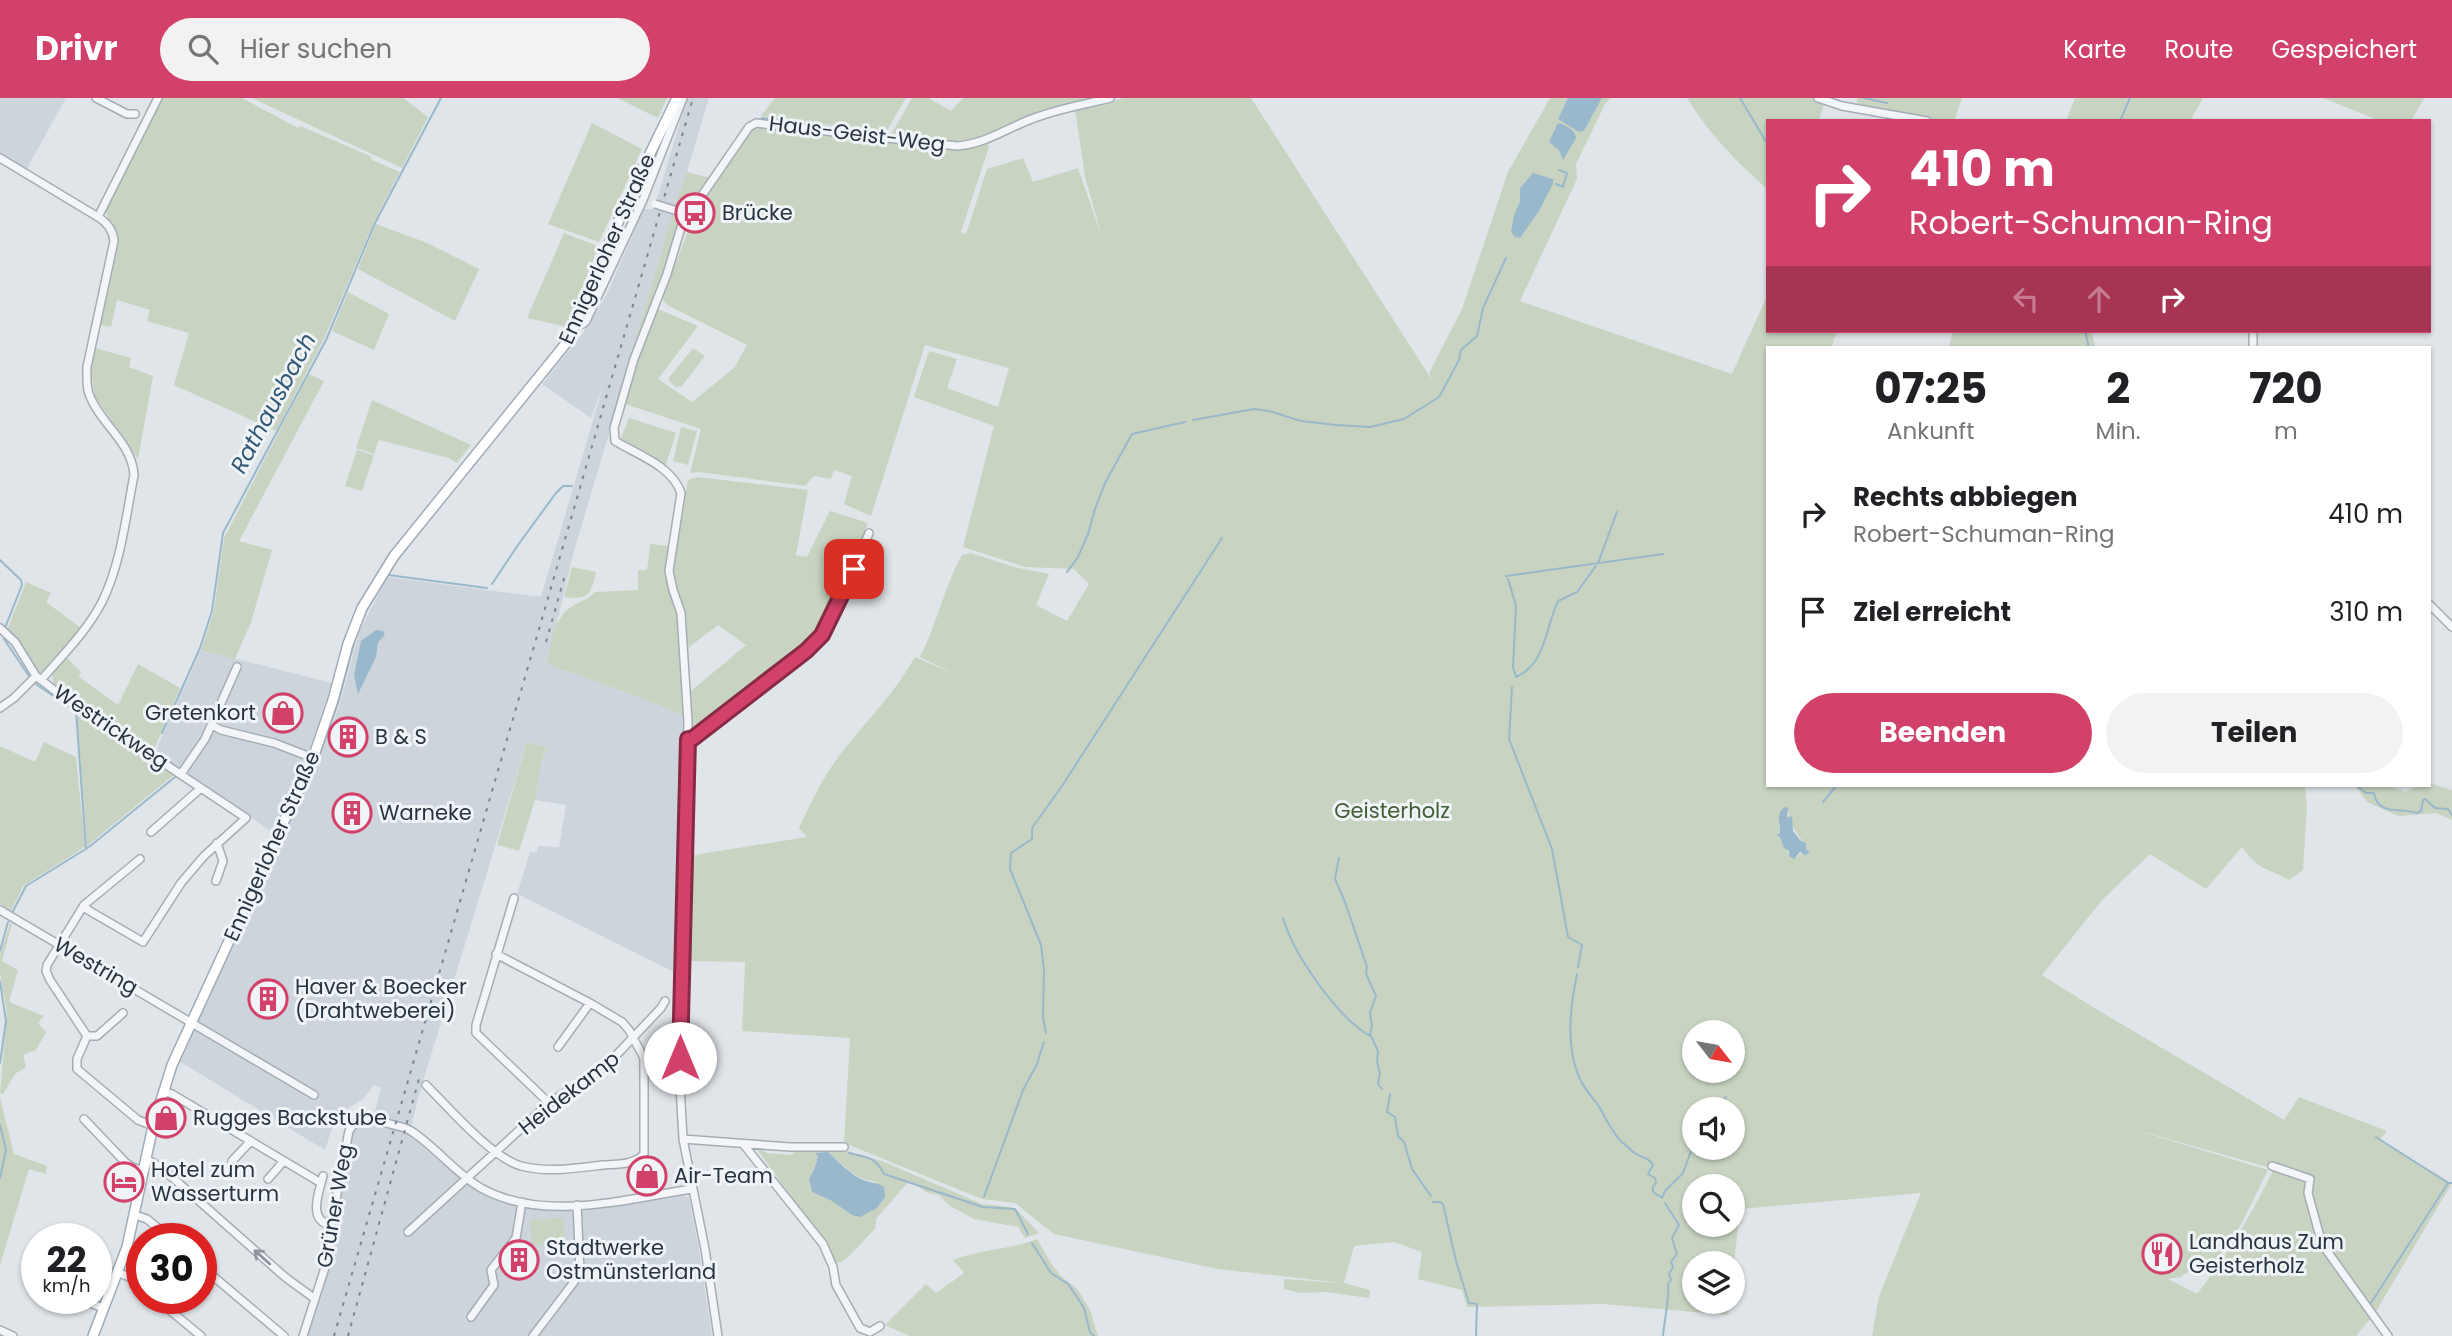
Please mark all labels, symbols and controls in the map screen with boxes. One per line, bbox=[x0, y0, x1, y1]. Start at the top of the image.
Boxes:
search box bbox=[160, 18, 650, 81]
text: Drivr bbox=[35, 25, 118, 72]
icon: search bbox=[184, 30, 222, 68]
text: Hier suchen bbox=[240, 31, 392, 67]
text: Karte bbox=[2063, 33, 2126, 66]
text: Route bbox=[2164, 33, 2233, 66]
text: Gespeichert bbox=[2271, 33, 2417, 66]
street label: Haus-Geist-Weg bbox=[767, 108, 947, 159]
text: 410 m bbox=[1909, 135, 2055, 203]
icon: right bbox=[1794, 147, 1885, 238]
street label: Ennigerloher Straße bbox=[551, 149, 662, 349]
bus stop icon: Brücke bbox=[674, 192, 716, 234]
place label: Brücke bbox=[722, 198, 793, 227]
text: Robert-Schuman-Ring bbox=[1909, 200, 2273, 245]
icon: left bbox=[2007, 280, 2045, 318]
icon: ahead bbox=[2080, 280, 2118, 318]
icon: right bbox=[2153, 280, 2191, 318]
water label: Rathausbach bbox=[223, 327, 323, 479]
text: 07:25 bbox=[1874, 359, 1987, 418]
text: 2 bbox=[2106, 359, 2130, 418]
text: 720 bbox=[2249, 359, 2323, 418]
text: Ankunft bbox=[1887, 415, 1975, 447]
text: Min. bbox=[2096, 415, 2141, 447]
text: m bbox=[2274, 415, 2298, 447]
text: Rechts abbiegen bbox=[1853, 479, 2078, 515]
icon: right bbox=[1794, 495, 1832, 533]
text: 410 m bbox=[2328, 496, 2403, 532]
text: Robert-Schuman-Ring bbox=[1853, 518, 2115, 550]
pin bbox=[824, 539, 884, 599]
icon: arrive bbox=[835, 550, 873, 588]
icon: arrive bbox=[1794, 593, 1832, 631]
text: Ziel erreicht bbox=[1853, 594, 2011, 630]
text: 310 m bbox=[2329, 594, 2403, 630]
street label: Westrickweg bbox=[48, 677, 175, 776]
shop icon: Gretenkort bbox=[262, 692, 304, 734]
button: Beenden bbox=[1794, 693, 2092, 773]
button: Teilen bbox=[2106, 693, 2403, 773]
place label: Gretenkort bbox=[145, 698, 256, 727]
building icon: B & S bbox=[327, 716, 369, 758]
place label: B & S bbox=[375, 722, 427, 751]
street label: Ennigerloher Straße bbox=[216, 746, 327, 946]
building icon: Warneke bbox=[331, 792, 373, 834]
park label: Geisterholz bbox=[1334, 796, 1450, 825]
place label: Warneke bbox=[379, 798, 472, 827]
street label: Westring bbox=[49, 930, 144, 1001]
place label: Haver & Boecker (Drahtweberei) bbox=[295, 972, 467, 1025]
building icon: Haver & Boecker (Drahtweberei) bbox=[247, 978, 289, 1020]
north arrow bbox=[1682, 1020, 1745, 1083]
map controls bbox=[1682, 1020, 1745, 1314]
position arrow bbox=[643, 1021, 717, 1095]
street label: Heidekamp bbox=[512, 1044, 625, 1141]
shop icon: Rugges Backstube bbox=[145, 1097, 187, 1139]
button: sound bbox=[1682, 1097, 1745, 1160]
place label: Rugges Backstube bbox=[193, 1103, 387, 1132]
street label: Grüner Weg bbox=[309, 1142, 360, 1270]
place label: Hotel zum Wasserturm bbox=[151, 1155, 279, 1208]
shop icon: Air-Team bbox=[626, 1155, 668, 1197]
hotel icon: Hotel zum Wasserturm bbox=[103, 1161, 145, 1203]
place label: Air-Team bbox=[674, 1161, 773, 1190]
button: search bbox=[1682, 1174, 1745, 1237]
speed limit sign: 30 bbox=[126, 1223, 217, 1314]
place label: Landhaus Zum Geisterholz bbox=[2189, 1227, 2344, 1280]
place label: Stadtwerke Ostmünsterland bbox=[546, 1233, 716, 1286]
restaurant icon: Landhaus Zum Geisterholz bbox=[2141, 1233, 2183, 1275]
text: 22 bbox=[47, 1235, 86, 1284]
building icon: Stadtwerke Ostmünsterland bbox=[498, 1239, 540, 1281]
one-way arrow bbox=[253, 1249, 271, 1265]
button: layers bbox=[1682, 1251, 1745, 1314]
text: km/h bbox=[43, 1273, 90, 1298]

